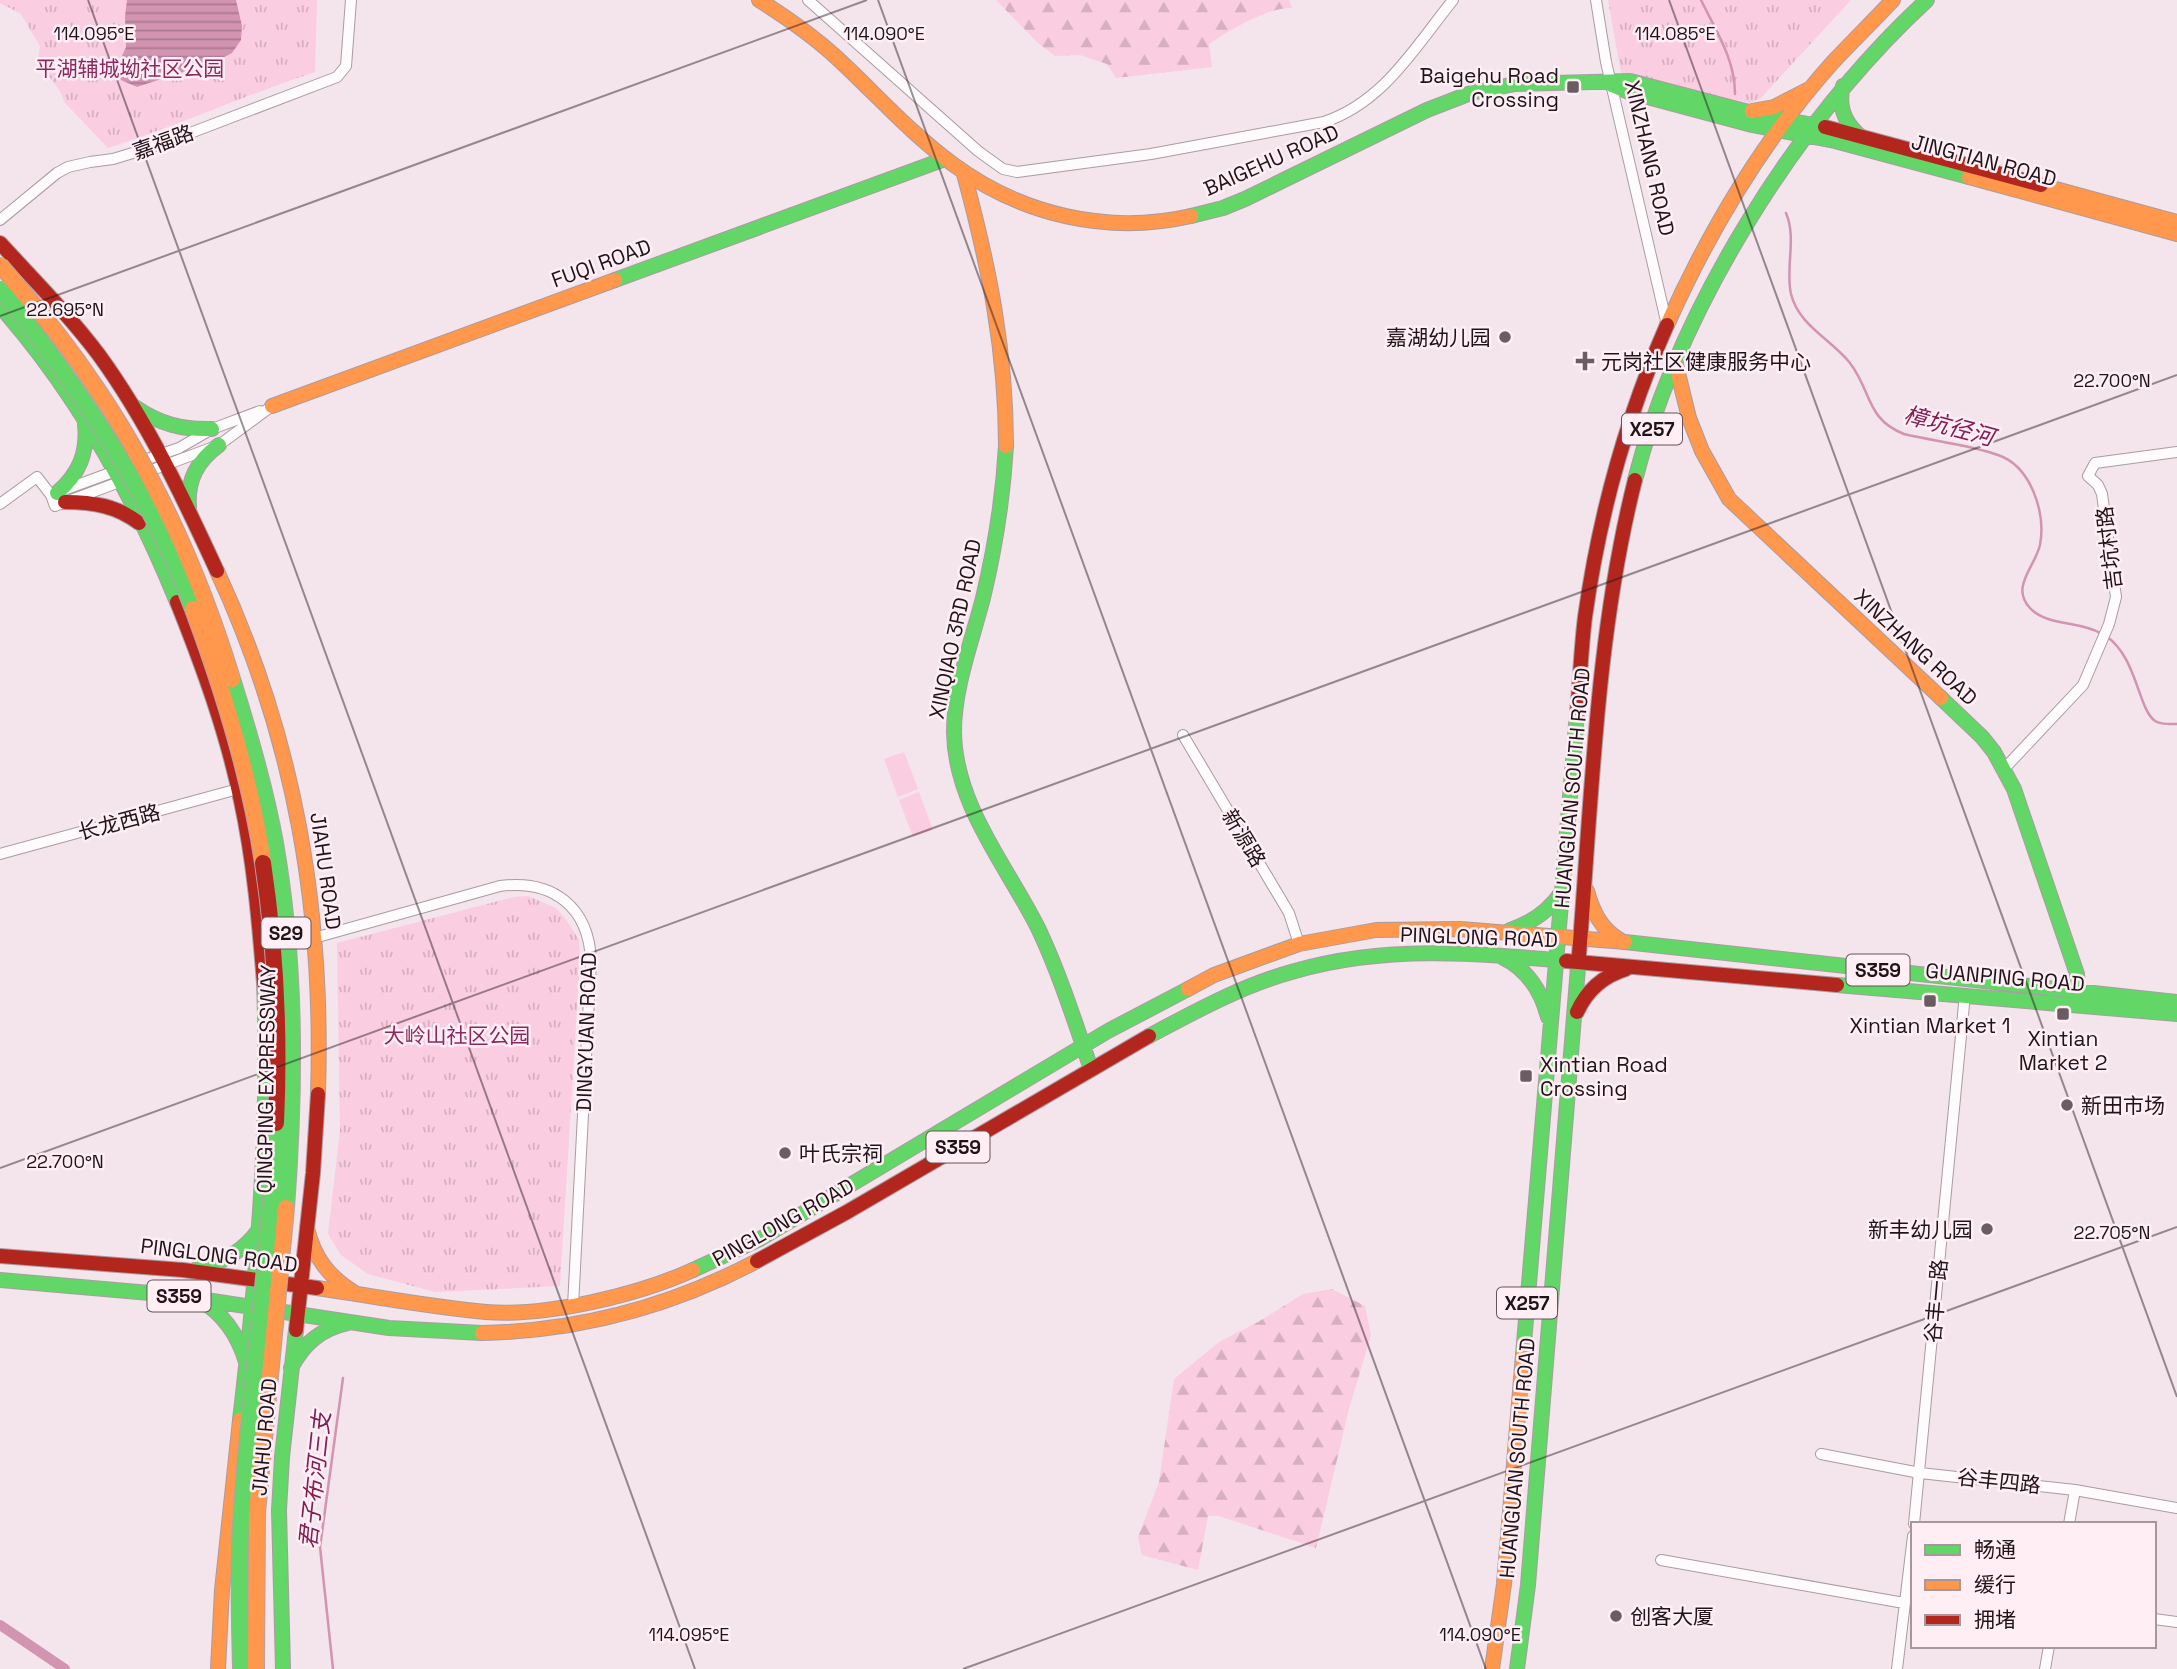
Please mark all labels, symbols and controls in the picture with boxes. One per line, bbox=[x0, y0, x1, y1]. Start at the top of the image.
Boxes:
text: 114.095°E bbox=[54, 22, 134, 45]
text: 114.090°E bbox=[843, 22, 925, 45]
text: 114.085°E bbox=[1634, 22, 1716, 45]
park label: 平湖辅城坳社区公园 bbox=[36, 55, 225, 82]
place label: Baigehu Road Crossing bbox=[1419, 62, 1559, 113]
street label: XINZHANG ROAD bbox=[1619, 77, 1681, 239]
marker: Baigehu Road Crossing bbox=[1565, 79, 1581, 95]
street label: BAIGEHU ROAD bbox=[1199, 118, 1343, 202]
street label: 嘉福路 bbox=[129, 119, 197, 165]
street label: JINGTIAN ROAD bbox=[1908, 128, 2060, 192]
street label: FUQI ROAD bbox=[547, 233, 655, 293]
text: 22.695°N bbox=[26, 298, 104, 321]
place label: 嘉湖幼儿园 bbox=[1386, 324, 1491, 351]
marker: 嘉湖幼儿园 bbox=[1497, 329, 1513, 345]
place label: 元岗社区健康服务中心 bbox=[1601, 348, 1811, 375]
marker: 元岗社区健康服务中心 bbox=[1575, 351, 1595, 371]
text: 22.700°N bbox=[2073, 369, 2151, 392]
water label: 樟坑径河 bbox=[1901, 400, 2001, 453]
road number: X257 bbox=[1622, 414, 1682, 444]
street label: 吉坑村路 bbox=[2090, 505, 2128, 591]
street label: XINQIAO 3RD ROAD bbox=[923, 536, 987, 722]
street label: XINZHANG ROAD bbox=[1849, 583, 1983, 711]
street label: HUANGUAN SOUTH ROAD bbox=[1548, 667, 1596, 909]
street label: 长龙西路 bbox=[75, 798, 163, 846]
street label: 新源路 bbox=[1216, 804, 1272, 872]
street label: JIAHU ROAD bbox=[304, 811, 348, 931]
road number: S29 bbox=[262, 917, 310, 948]
street label: PINGLONG ROAD bbox=[1400, 921, 1558, 953]
street label: DINGYUAN ROAD bbox=[570, 952, 602, 1112]
road number: S359 bbox=[1846, 954, 1910, 986]
street label: GUANPING ROAD bbox=[1924, 957, 2086, 997]
street label: QINGPING EXPRESSWAY bbox=[251, 964, 281, 1194]
marker: Xintian Market 1 bbox=[1922, 993, 1938, 1009]
marker: Xintian Market 2 bbox=[2055, 1006, 2071, 1022]
place label: Xintian Market 1 bbox=[1849, 1012, 2011, 1039]
park label: 大岭山社区公园 bbox=[384, 1022, 531, 1049]
place label: Xintian Market 2 bbox=[2019, 1025, 2107, 1076]
place label: Xintian Road Crossing bbox=[1540, 1051, 1668, 1102]
marker: Xintian Road Crossing bbox=[1518, 1068, 1534, 1084]
place label: 新田市场 bbox=[2081, 1092, 2165, 1119]
marker: 新田市场 bbox=[2059, 1097, 2075, 1113]
road number: S359 bbox=[926, 1132, 990, 1162]
place label: 叶氏宗祠 bbox=[799, 1140, 883, 1167]
marker: 叶氏宗祠 bbox=[777, 1145, 793, 1161]
text: 22.700°N bbox=[26, 1150, 104, 1173]
street label: PINGLONG ROAD bbox=[707, 1172, 859, 1272]
place label: 新丰幼儿园 bbox=[1868, 1216, 1973, 1243]
marker: 新丰幼儿园 bbox=[1979, 1221, 1995, 1237]
text: 22.705°N bbox=[2074, 1221, 2150, 1244]
street label: PINGLONG ROAD bbox=[139, 1232, 299, 1278]
street label: 谷丰一路 bbox=[1919, 1258, 1953, 1344]
road number: S359 bbox=[148, 1280, 210, 1312]
road number: X257 bbox=[1497, 1288, 1557, 1318]
street label: HUANGUAN SOUTH ROAD bbox=[1493, 1337, 1541, 1579]
street label: JIAHU ROAD bbox=[245, 1377, 283, 1497]
water label: 君子布河三支 bbox=[293, 1407, 337, 1550]
street label: 谷丰四路 bbox=[1956, 1463, 2042, 1499]
legend bbox=[1911, 1522, 2156, 1648]
text: 畅通 bbox=[1974, 1536, 2016, 1563]
text: 缓行 bbox=[1974, 1571, 2016, 1598]
place label: 创客大厦 bbox=[1630, 1603, 1714, 1630]
text: 拥堵 bbox=[1974, 1606, 2016, 1633]
marker: 创客大厦 bbox=[1608, 1608, 1624, 1624]
text: 114.095°E bbox=[649, 1623, 729, 1646]
text: 114.090°E bbox=[1439, 1623, 1521, 1646]

